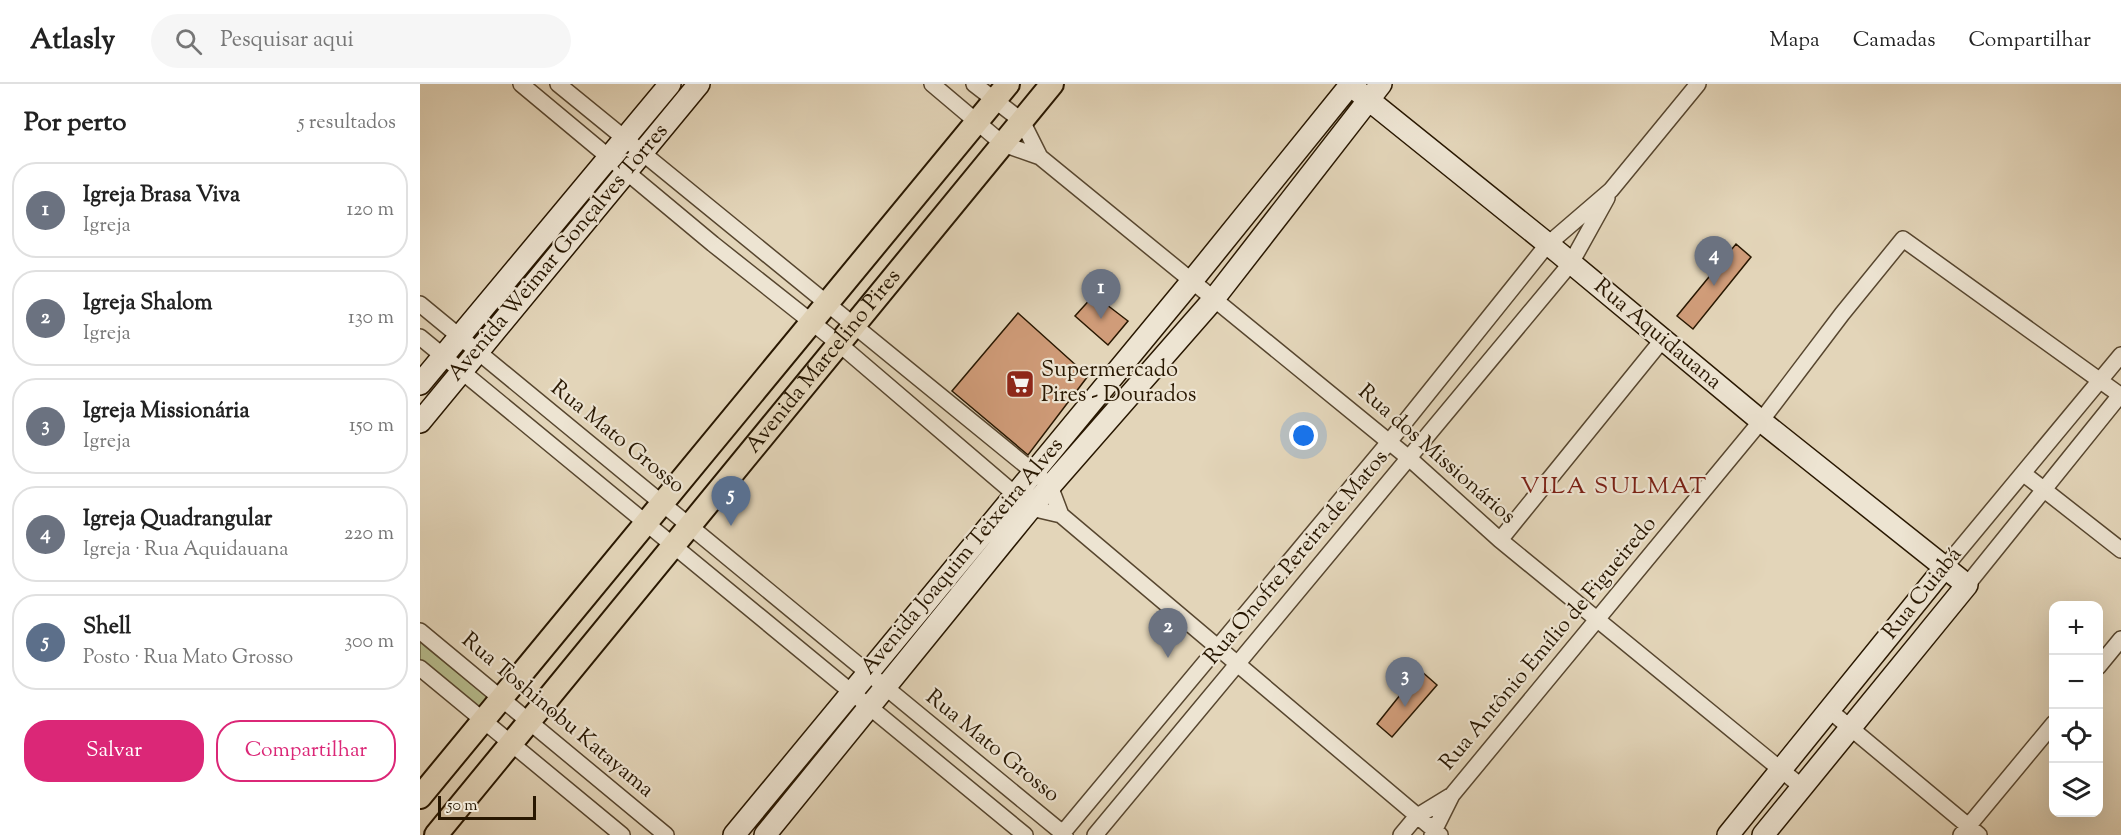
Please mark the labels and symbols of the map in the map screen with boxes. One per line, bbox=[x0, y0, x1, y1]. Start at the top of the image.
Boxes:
street label: Avenida Weimar Gonçalves Torres bbox=[441, 117, 677, 389]
pin: 4 bbox=[1694, 236, 1734, 286]
street label: Avenida Marcelino Pires bbox=[739, 263, 909, 461]
pin: 1 bbox=[1082, 270, 1120, 319]
street label: Rua Aquidauana bbox=[1586, 272, 1728, 398]
place label: Supermercado Pires - Dourados bbox=[1041, 355, 1196, 412]
supermarket icon: Supermercado Pires - Dourados bbox=[1004, 368, 1036, 400]
street label: Rua Mato Grosso bbox=[543, 374, 691, 502]
street label: Rua dos Missionários bbox=[1350, 377, 1522, 533]
your location bbox=[1289, 421, 1318, 450]
street label: Avenida Joaquim Teixeira Alves bbox=[854, 431, 1072, 683]
street label: Rua Onofre Pereira de Matos bbox=[1197, 444, 1397, 672]
district label: VILA SULMAT bbox=[1520, 470, 1708, 504]
pin: 5 bbox=[712, 476, 750, 526]
street label: Rua Antônio Emílio de Figueiredo bbox=[1433, 510, 1665, 778]
street label: Rua Cuiabá bbox=[1876, 541, 1970, 647]
pin: 2 bbox=[1148, 608, 1188, 658]
street label: Rua Toshinobu Katayama bbox=[454, 626, 660, 806]
pin: 3 bbox=[1386, 658, 1424, 707]
street label: Rua Mato Grosso bbox=[918, 683, 1066, 811]
scale bar bbox=[438, 793, 536, 820]

